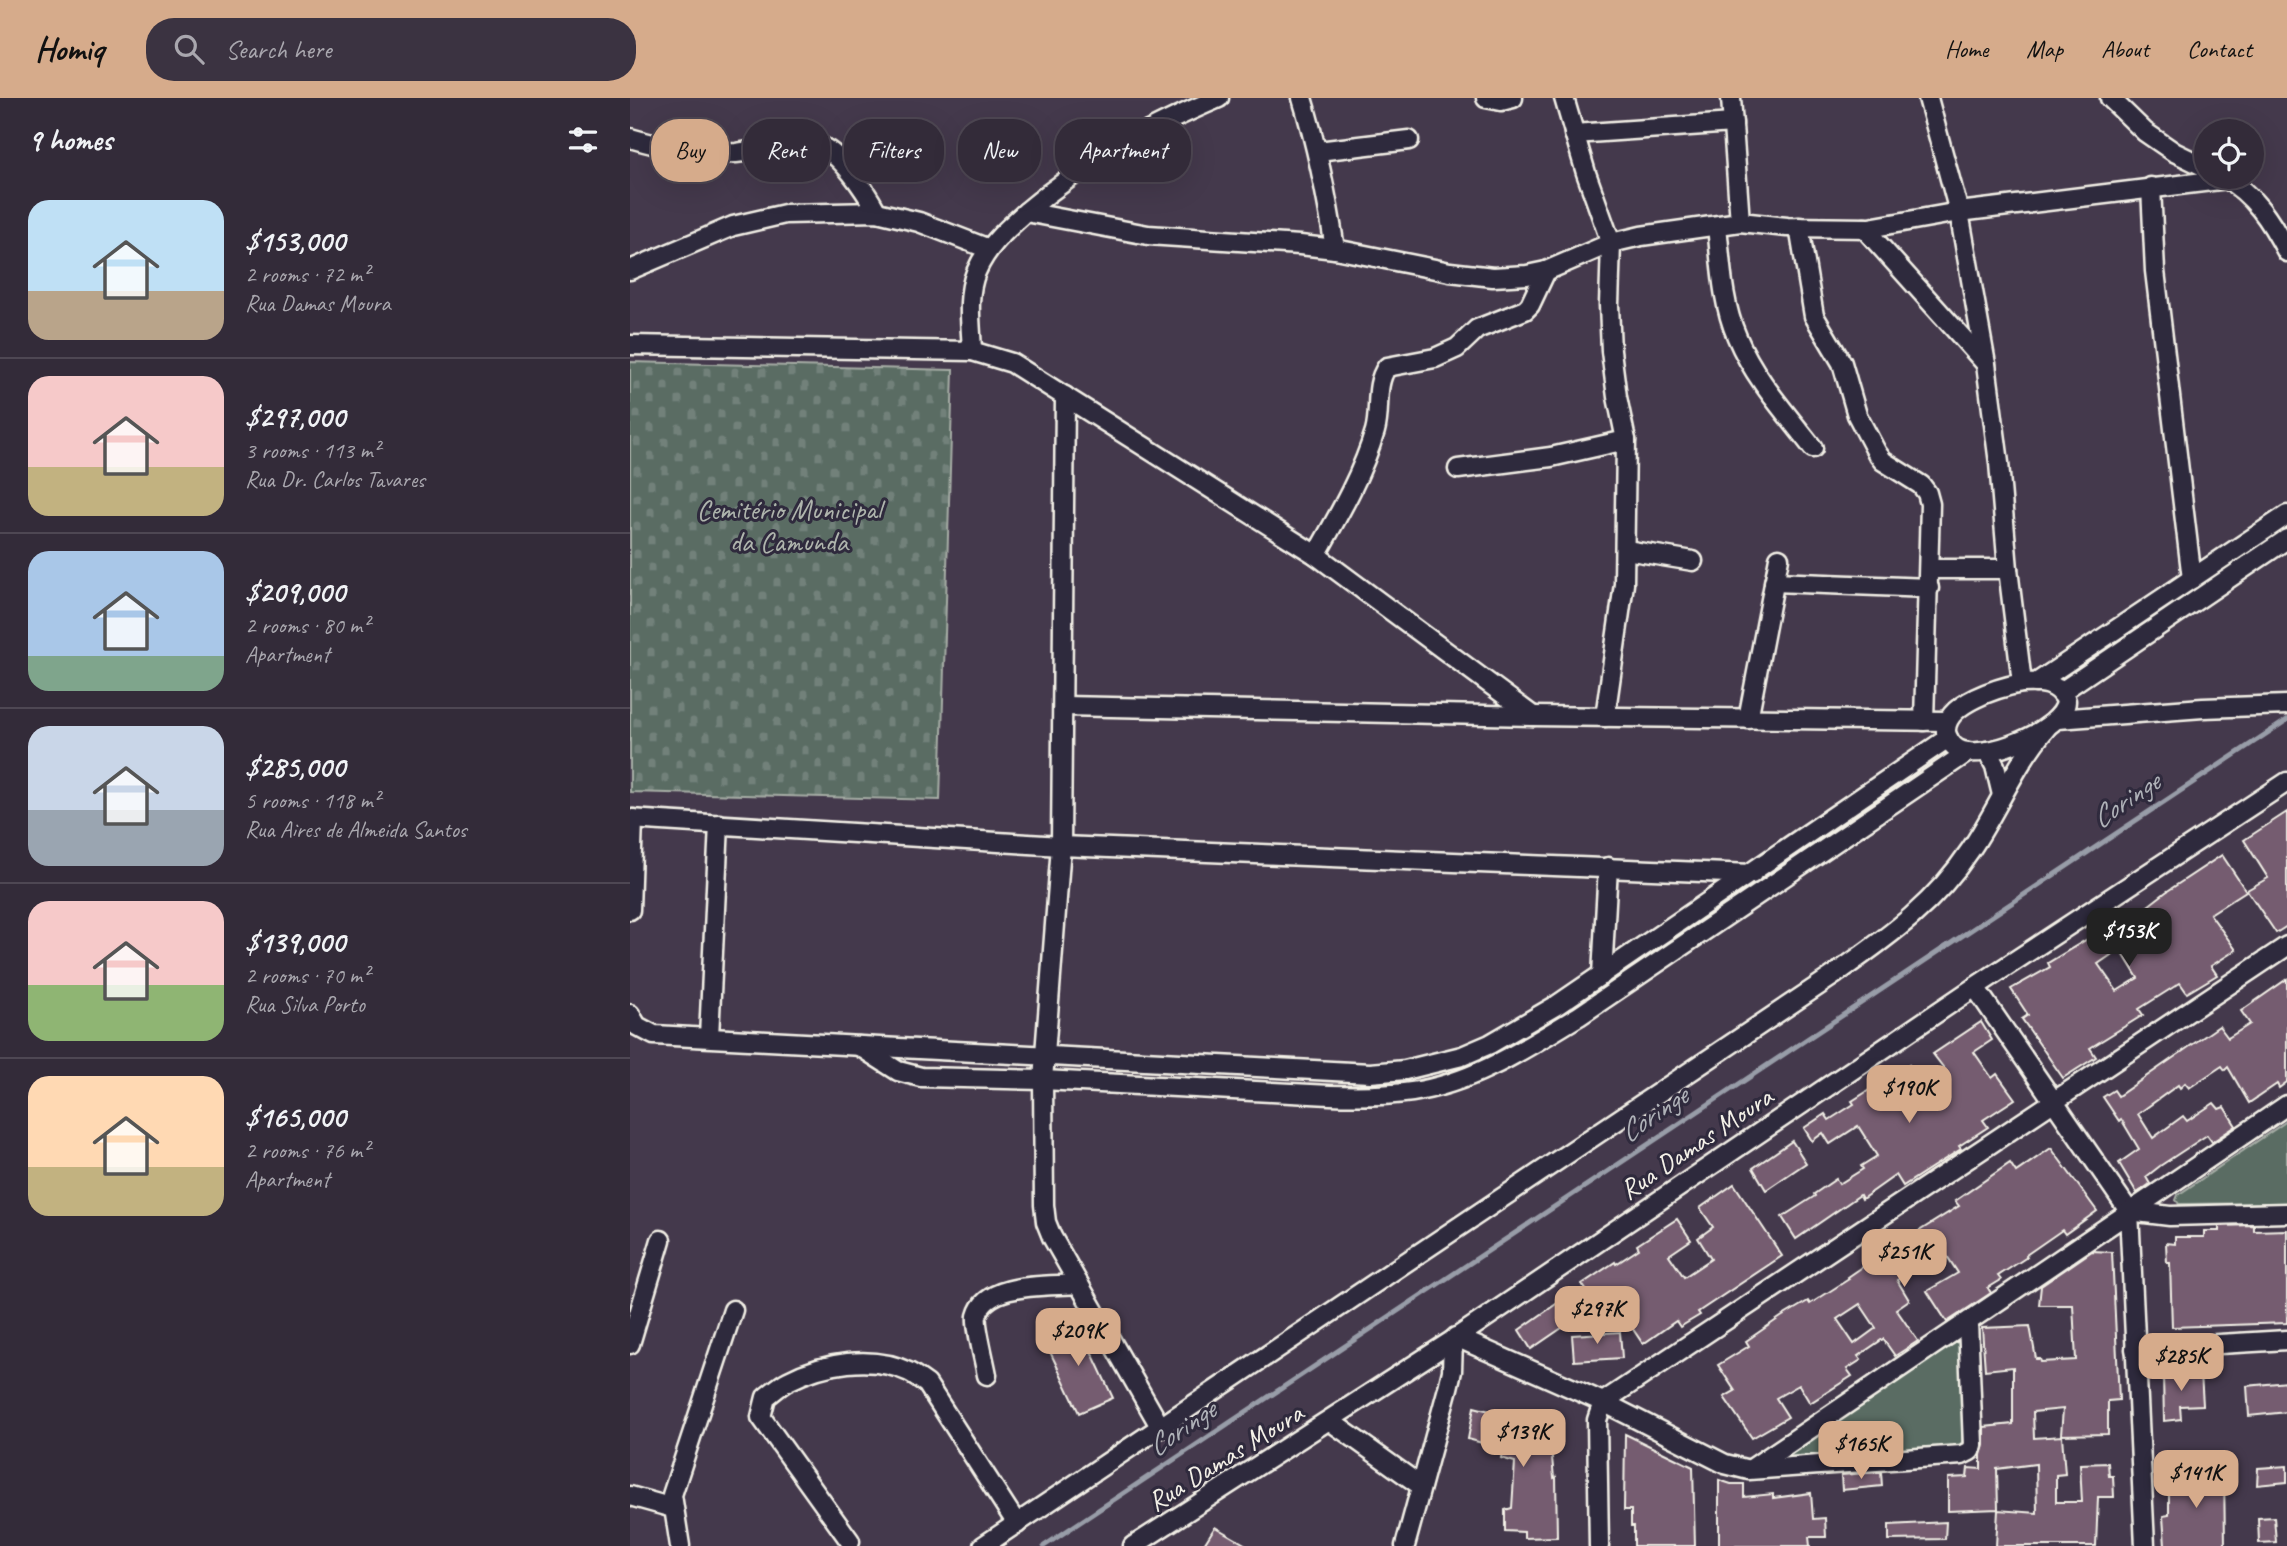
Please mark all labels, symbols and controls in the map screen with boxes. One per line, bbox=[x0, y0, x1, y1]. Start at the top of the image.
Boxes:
search box bbox=[146, 18, 636, 81]
text: Homiq bbox=[35, 28, 104, 70]
icon: search bbox=[170, 30, 208, 68]
text: Search here bbox=[226, 33, 331, 66]
text: Home bbox=[1945, 34, 1988, 64]
text: Map bbox=[2026, 34, 2063, 64]
text: About bbox=[2101, 34, 2149, 64]
text: Contact bbox=[2187, 34, 2252, 64]
chip: Buy bbox=[651, 119, 729, 182]
chip: Rent bbox=[743, 119, 830, 182]
chip: Filters bbox=[844, 119, 944, 182]
chip: New bbox=[958, 119, 1041, 182]
chip: Apartment bbox=[1055, 119, 1191, 182]
map controls bbox=[2194, 119, 2264, 189]
button: locate bbox=[2194, 119, 2264, 189]
text: 9 homes bbox=[28, 121, 112, 159]
icon: filters bbox=[564, 121, 602, 159]
text: $153,000 bbox=[245, 222, 345, 260]
icon: home bbox=[84, 228, 168, 312]
text: 2 rooms · 72 m² bbox=[245, 260, 369, 289]
text: Rua Damas Moura bbox=[245, 289, 391, 318]
text: $297,000 bbox=[245, 398, 345, 436]
icon: home bbox=[84, 404, 168, 488]
text: 3 rooms · 113 m² bbox=[245, 436, 380, 465]
text: Rua Dr. Carlos Tavares bbox=[245, 465, 425, 494]
park label: Cemitério Municipal da Camunda bbox=[697, 492, 887, 559]
text: $209,000 bbox=[245, 573, 345, 611]
icon: home bbox=[84, 579, 168, 663]
text: 2 rooms · 80 m² bbox=[245, 611, 369, 640]
text: Apartment bbox=[245, 640, 330, 669]
text: $285,000 bbox=[245, 748, 345, 786]
icon: home bbox=[84, 754, 168, 838]
water label: Coringe bbox=[2083, 761, 2170, 837]
text: 5 rooms · 118 m² bbox=[245, 786, 380, 815]
text: Rua Aires de Almeida Santos bbox=[245, 815, 467, 844]
pin: $153K bbox=[2080, 908, 2178, 968]
text: $153K bbox=[2103, 916, 2155, 945]
text: $139,000 bbox=[245, 923, 345, 961]
icon: home bbox=[84, 929, 168, 1013]
text: 2 rooms · 70 m² bbox=[245, 961, 369, 990]
text: Rua Silva Porto bbox=[245, 990, 365, 1019]
pin: $190K bbox=[1860, 1066, 1958, 1125]
text: $190K bbox=[1883, 1073, 1935, 1102]
water label: Coringe bbox=[1611, 1075, 1698, 1151]
street label: Rua Damas Moura bbox=[1613, 1078, 1781, 1207]
text: $165,000 bbox=[245, 1098, 346, 1136]
icon: home bbox=[84, 1104, 168, 1188]
text: 2 rooms · 76 m² bbox=[245, 1136, 369, 1165]
text: Apartment bbox=[245, 1165, 330, 1194]
pin: $251K bbox=[1855, 1230, 1953, 1289]
text: $251K bbox=[1878, 1237, 1930, 1266]
pin: $297K bbox=[1548, 1286, 1646, 1346]
text: $297K bbox=[1571, 1294, 1623, 1323]
pin: $209K bbox=[1029, 1308, 1127, 1368]
text: $209K bbox=[1052, 1316, 1104, 1345]
pin: $285K bbox=[2132, 1334, 2230, 1393]
text: $285K bbox=[2155, 1341, 2207, 1370]
water label: Coringe bbox=[1139, 1389, 1226, 1465]
street label: Rua Damas Moura bbox=[1141, 1394, 1311, 1519]
pin: $139K bbox=[1474, 1410, 1572, 1469]
text: $139K bbox=[1497, 1417, 1549, 1446]
pin: $165K bbox=[1812, 1422, 1910, 1481]
text: $165K bbox=[1834, 1429, 1888, 1458]
pin: $141K bbox=[2147, 1450, 2245, 1510]
text: $141K bbox=[2169, 1458, 2223, 1487]

